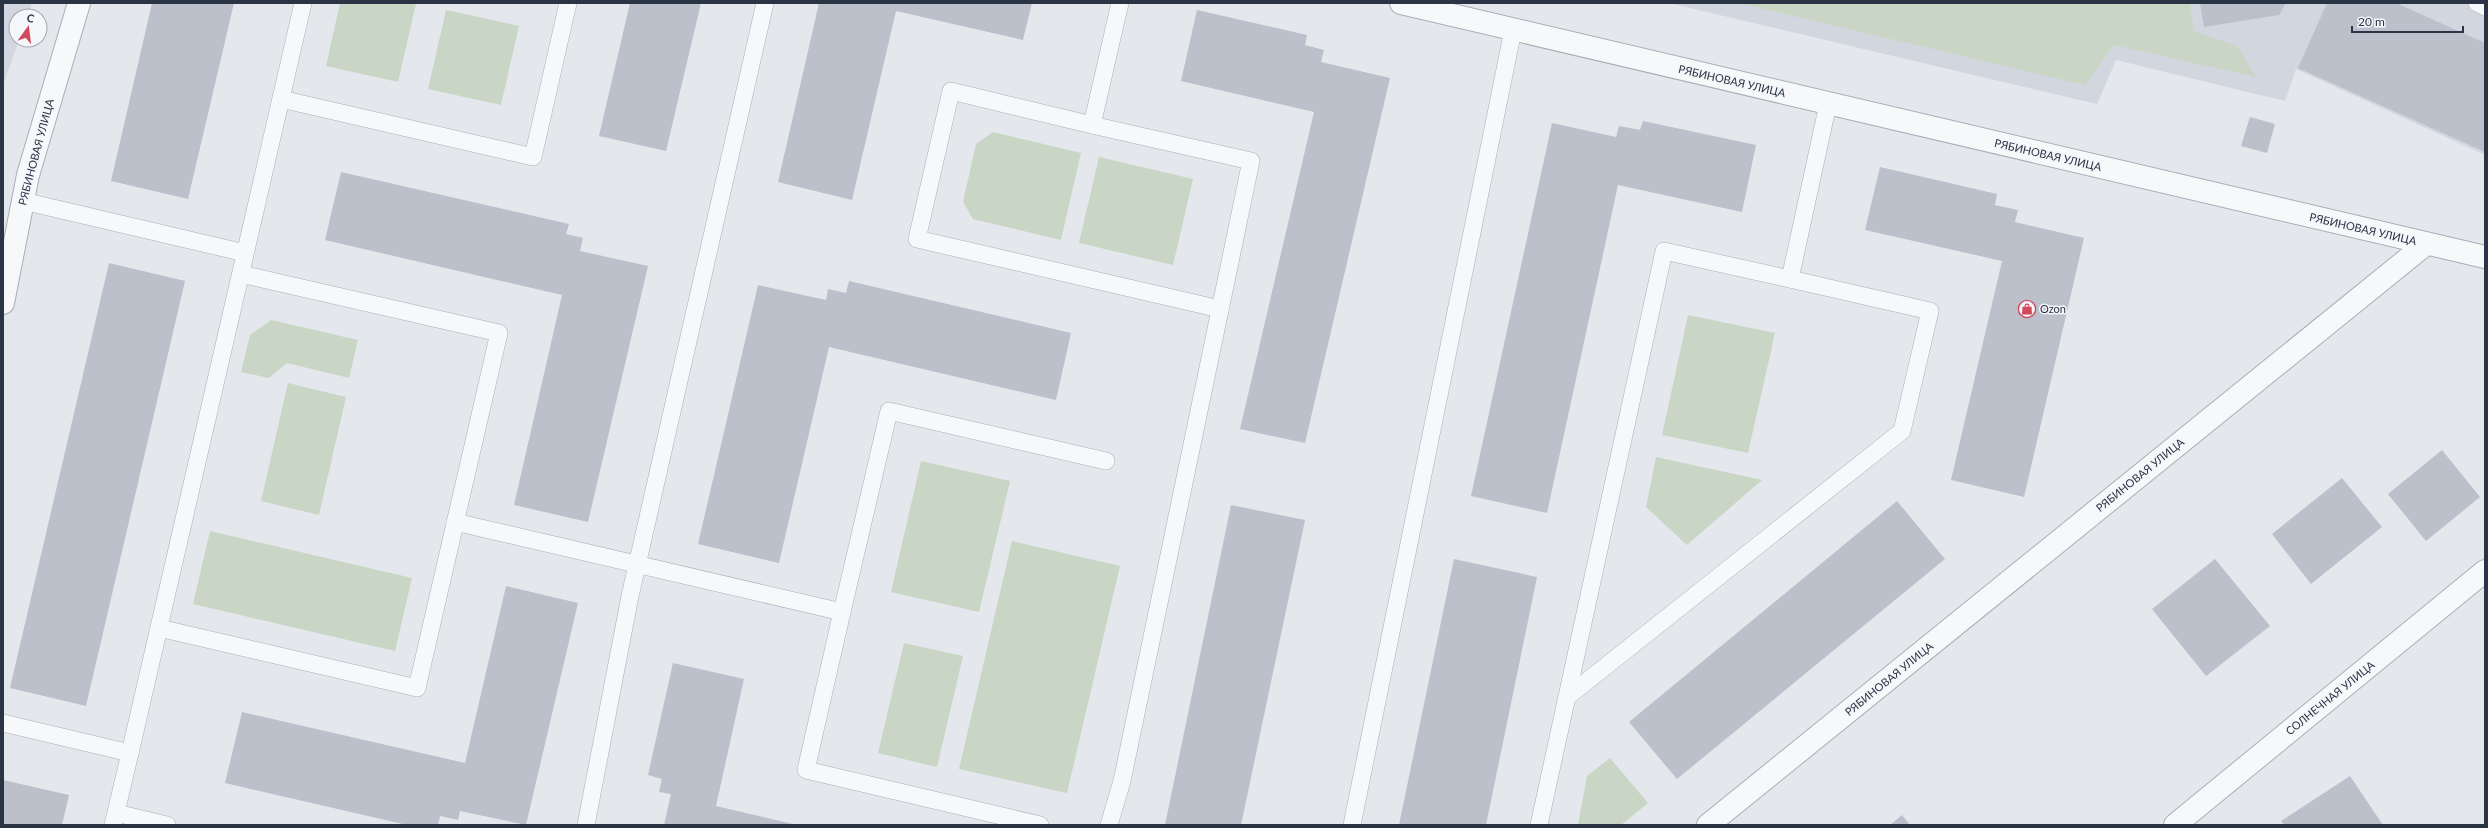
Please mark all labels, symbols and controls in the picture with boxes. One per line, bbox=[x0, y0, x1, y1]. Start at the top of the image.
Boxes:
north arrow bbox=[8, 8, 48, 48]
scale bar bbox=[2352, 8, 2463, 34]
text: С bbox=[25, 11, 36, 25]
text: 20 m bbox=[2358, 14, 2385, 29]
street label: РЯБИНОВАЯ УЛИЦА bbox=[1677, 62, 1787, 99]
street label: РЯБИНОВАЯ УЛИЦА bbox=[15, 97, 56, 206]
street label: РЯБИНОВАЯ УЛИЦА bbox=[1993, 136, 2103, 173]
street label: РЯБИНОВАЯ УЛИЦА bbox=[2308, 210, 2418, 247]
shop icon: Ozon bbox=[2017, 299, 2037, 319]
place label: Ozon bbox=[2040, 302, 2066, 315]
street label: РЯБИНОВАЯ УЛИЦА bbox=[2093, 435, 2187, 514]
street label: РЯБИНОВАЯ УЛИЦА bbox=[1842, 639, 1936, 718]
street label: СОЛНЕЧНАЯ УЛИЦА bbox=[2283, 657, 2377, 737]

